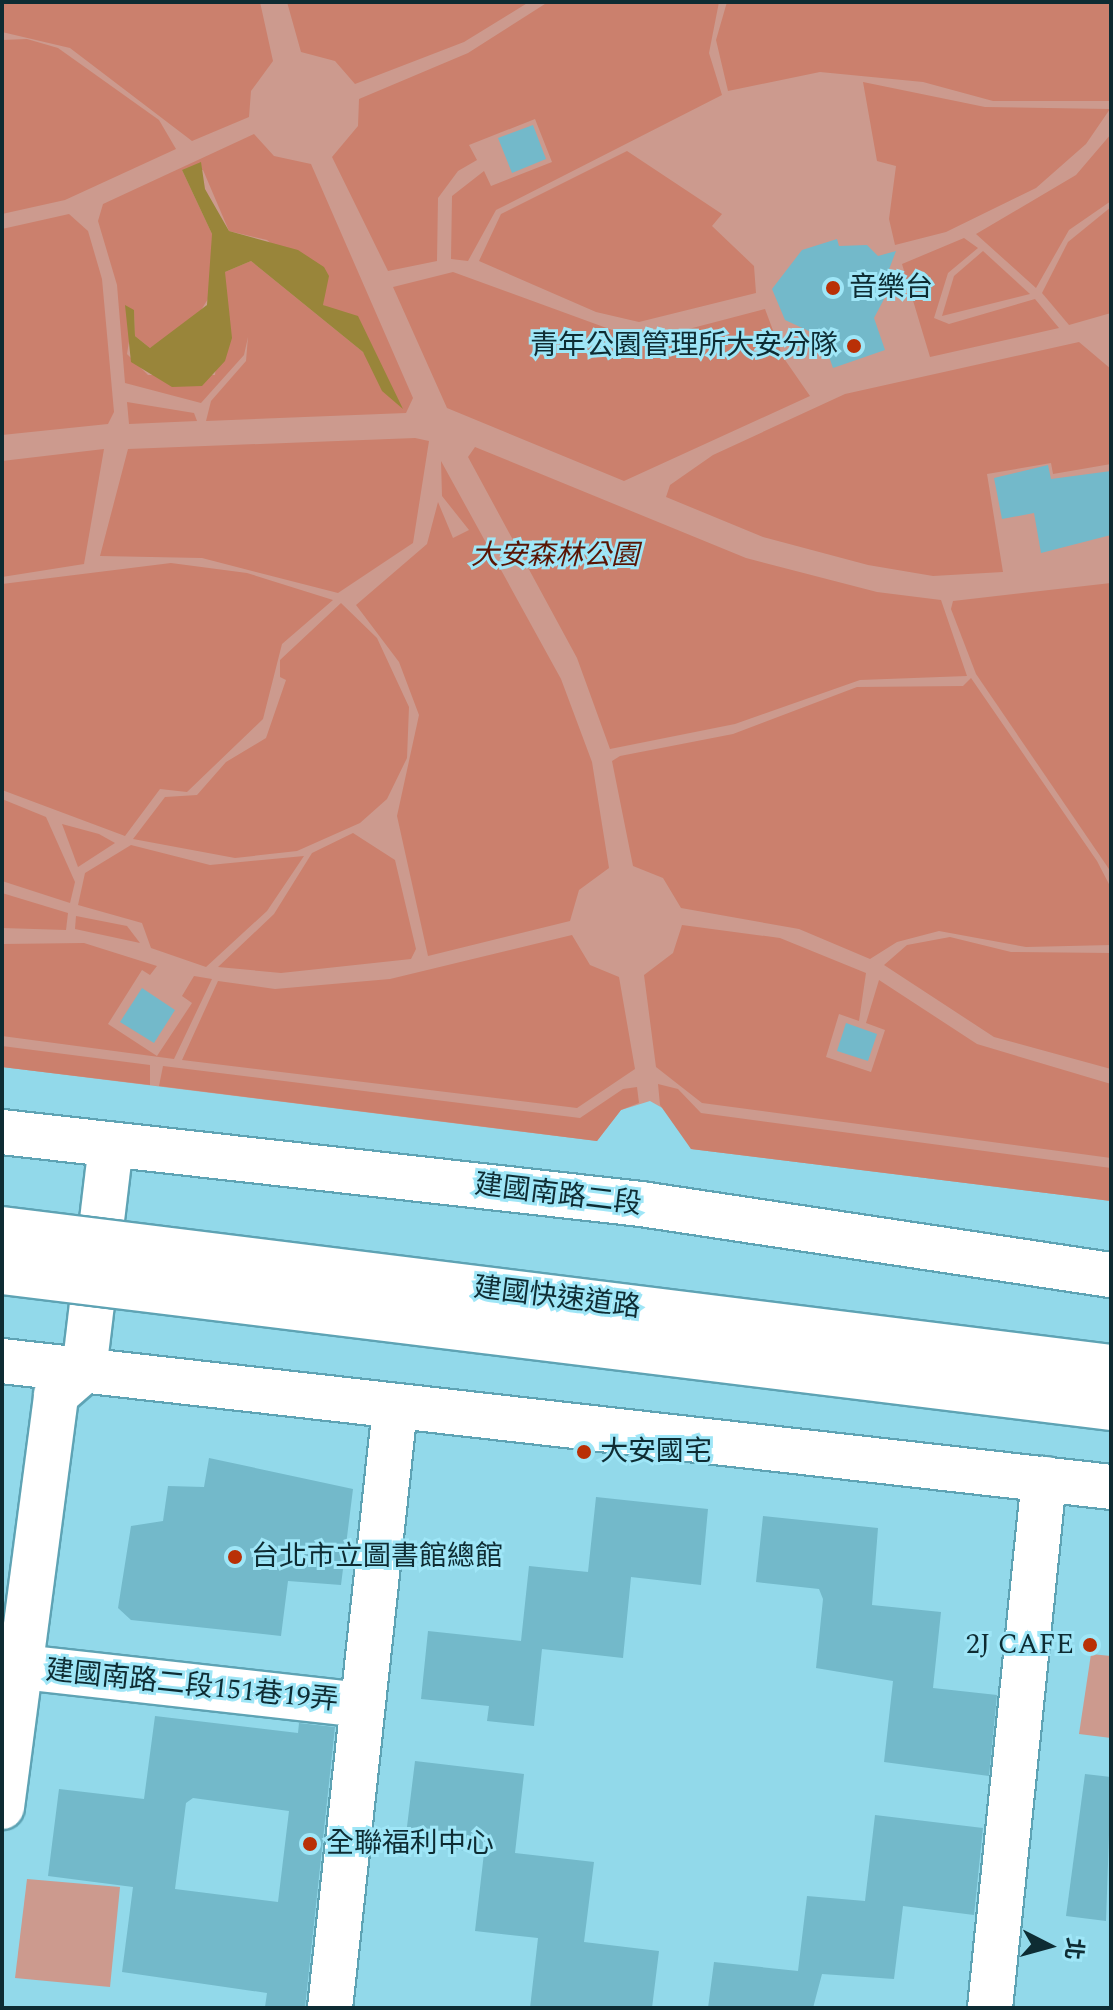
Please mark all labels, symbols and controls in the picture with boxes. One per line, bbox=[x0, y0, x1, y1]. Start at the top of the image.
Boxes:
place label: 音樂台 bbox=[849, 271, 933, 305]
marker: 音樂台 bbox=[824, 279, 842, 297]
place label: 青年公園管理所大安分隊 bbox=[530, 329, 838, 363]
marker: 青年公園管理所大安分隊 bbox=[845, 337, 863, 355]
park label: 大安森林公園 bbox=[471, 539, 639, 573]
street label: 建國南路二段 bbox=[473, 1168, 643, 1222]
street label: 建國快速道路 bbox=[472, 1271, 642, 1325]
place label: 大安國宅 bbox=[600, 1435, 712, 1469]
marker: 大安國宅 bbox=[575, 1443, 593, 1461]
place label: 台北市立圖書館總館 bbox=[251, 1540, 503, 1574]
marker: 台北市立圖書館總館 bbox=[226, 1548, 244, 1566]
place label: 2J CAFE bbox=[966, 1628, 1074, 1662]
marker: 2J CAFE bbox=[1081, 1636, 1099, 1654]
street label: 建國南路二段151巷19弄 bbox=[44, 1654, 340, 1718]
place label: 全聯福利中心 bbox=[326, 1827, 494, 1861]
marker: 全聯福利中心 bbox=[301, 1835, 319, 1853]
north arrow bbox=[1009, 1906, 1089, 1986]
text: 北 bbox=[1056, 1936, 1091, 1961]

